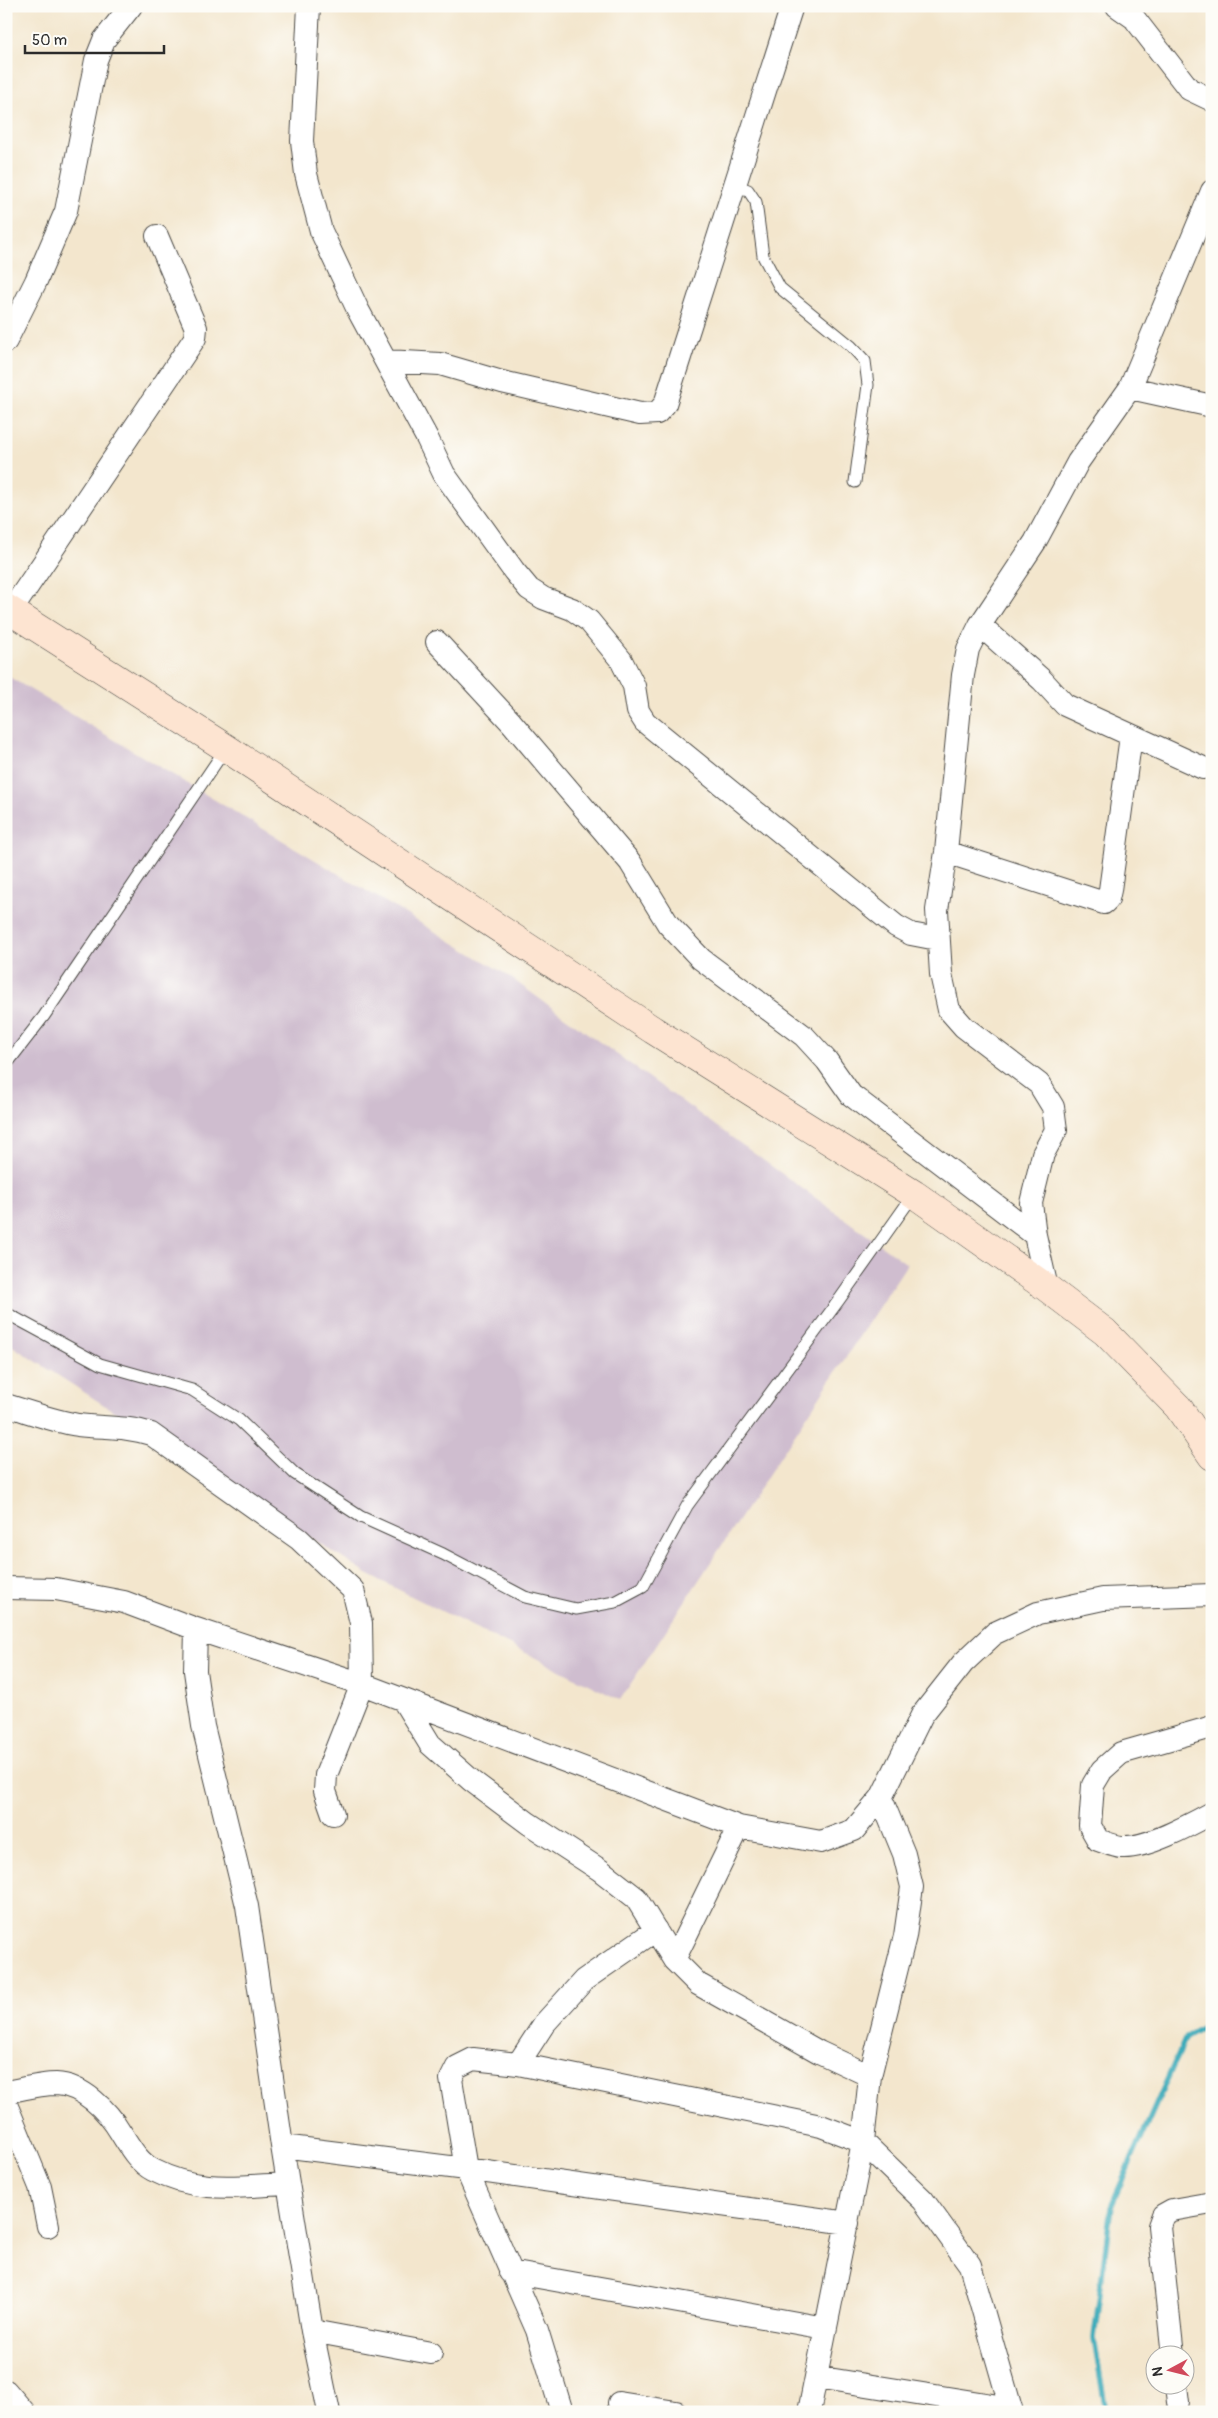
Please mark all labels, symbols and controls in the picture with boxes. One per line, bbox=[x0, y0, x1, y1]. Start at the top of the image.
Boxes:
scale bar bbox=[25, 22, 164, 54]
text: 50 m bbox=[32, 31, 67, 50]
north arrow bbox=[1146, 2346, 1196, 2396]
text: N bbox=[1149, 2366, 1167, 2377]

